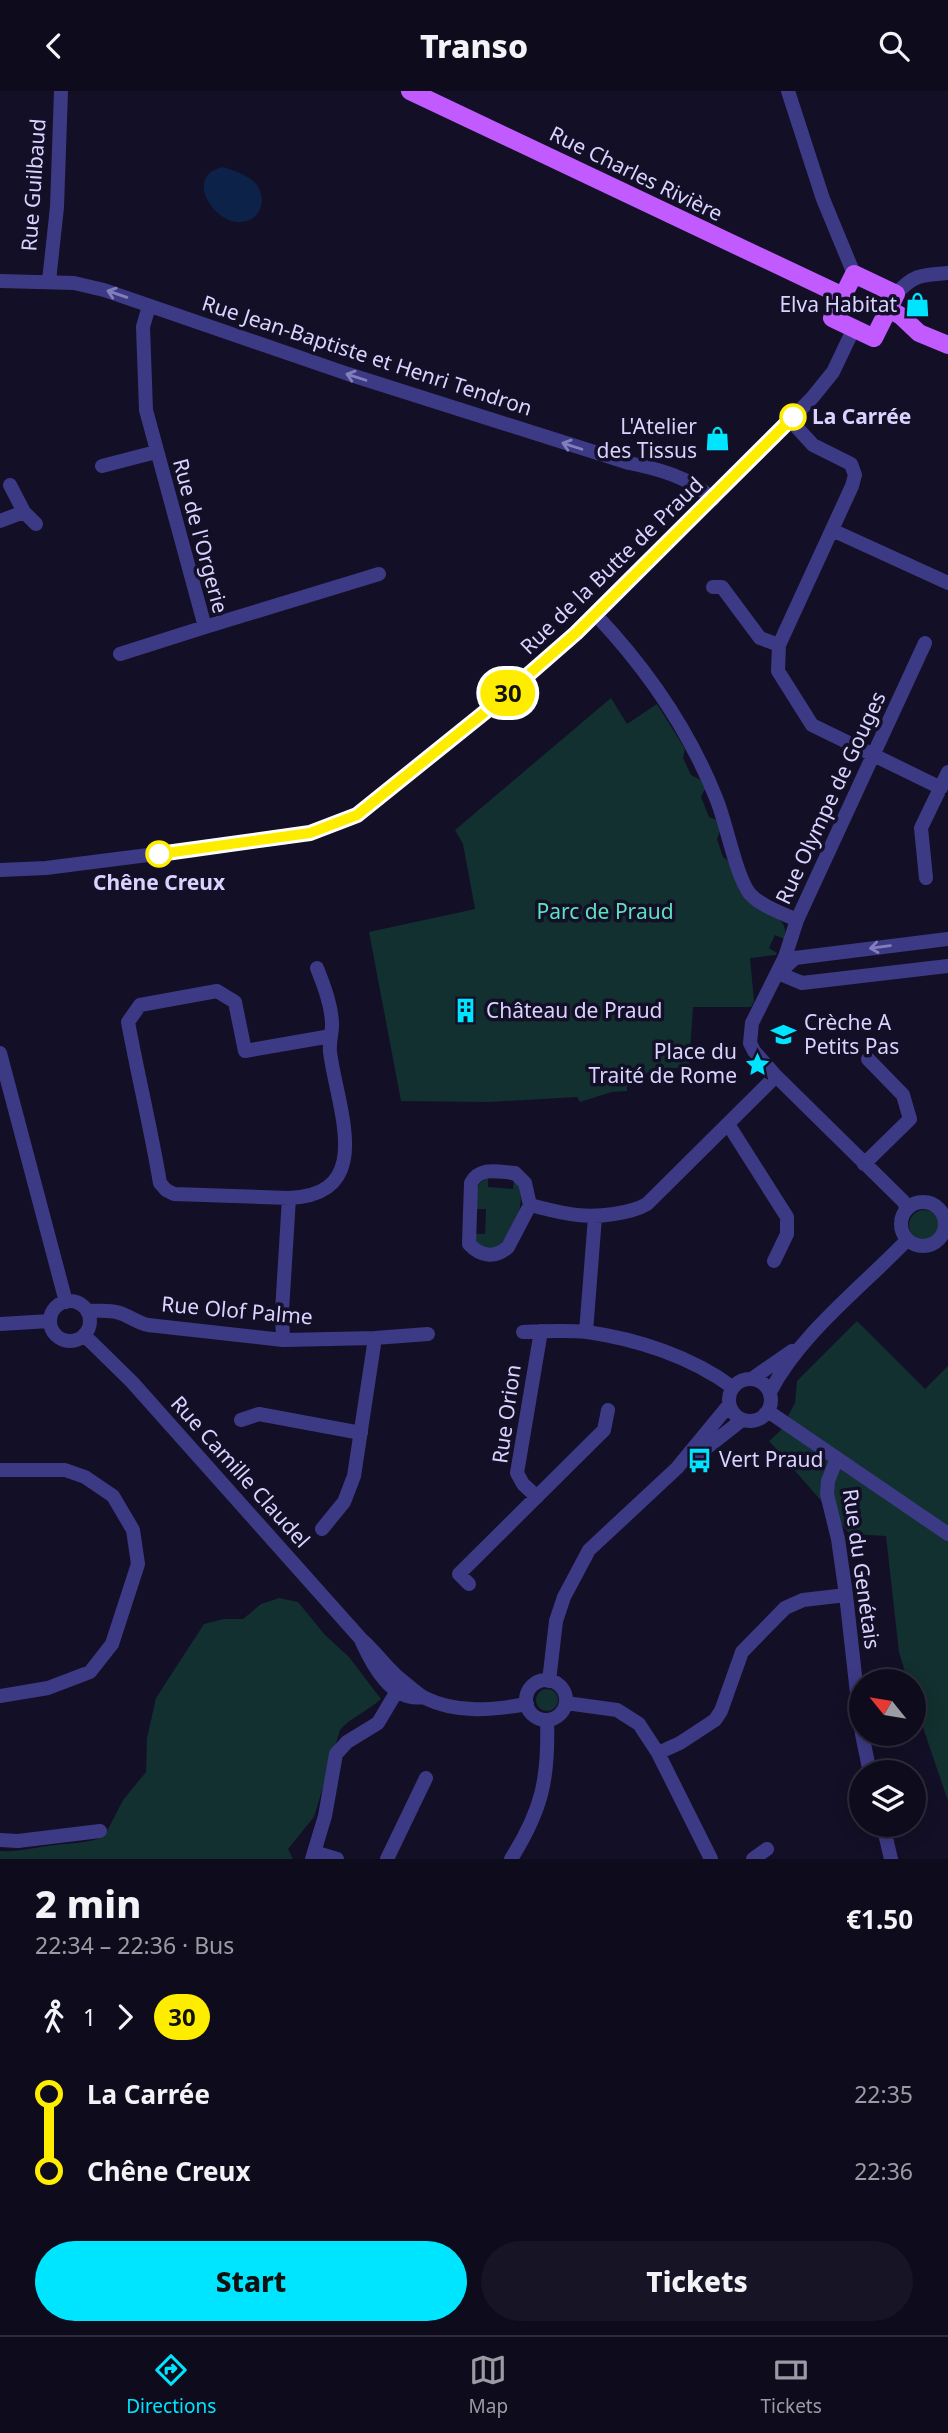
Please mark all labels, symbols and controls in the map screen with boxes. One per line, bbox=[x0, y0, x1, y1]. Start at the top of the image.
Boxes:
text: Transo bbox=[420, 24, 528, 67]
icon: back bbox=[35, 27, 73, 65]
icon: search bbox=[875, 27, 913, 65]
street label: Rue Guilbaud bbox=[14, 118, 52, 252]
street label: Rue Charles Rivière bbox=[545, 119, 728, 227]
one-way arrow bbox=[107, 287, 129, 300]
street label: Rue Jean-Baptiste et Henri Tendron bbox=[199, 288, 536, 422]
place label: Elva Habitat bbox=[779, 290, 897, 318]
shop icon: Elva Habitat bbox=[903, 291, 931, 319]
one-way arrow bbox=[345, 369, 367, 382]
place label: La Carrée bbox=[812, 402, 911, 430]
marker: La Carrée bbox=[780, 404, 806, 430]
place label: L'Atelier des Tissus bbox=[596, 412, 697, 464]
shop icon: L'Atelier des Tissus bbox=[703, 425, 731, 453]
one-way arrow bbox=[562, 439, 584, 451]
street label: Rue de l'Orgerie bbox=[167, 455, 235, 616]
street label: Rue de la Butte de Praud bbox=[514, 470, 709, 660]
line badge: 30 bbox=[476, 670, 540, 716]
text: 30 bbox=[494, 676, 522, 709]
street label: Rue Olympe de Gouges bbox=[768, 687, 892, 909]
marker: Chêne Creux bbox=[146, 841, 172, 867]
place label: Chêne Creux bbox=[93, 868, 226, 896]
park label: Parc de Praud bbox=[536, 897, 674, 925]
one-way arrow bbox=[869, 941, 892, 954]
place label: Château de Praud bbox=[486, 996, 663, 1024]
building icon: Château de Praud bbox=[452, 997, 480, 1025]
place label: Crèche A Petits Pas bbox=[804, 1008, 899, 1060]
school or university icon: Crèche A Petits Pas bbox=[770, 1021, 798, 1049]
place label: Place du Traité de Rome bbox=[589, 1037, 737, 1089]
place icon: Place du Traité de Rome bbox=[743, 1050, 771, 1078]
street label: Rue Olof Palme bbox=[160, 1289, 314, 1331]
street label: Rue Orion bbox=[485, 1363, 527, 1465]
street label: Rue Camille Claudel bbox=[165, 1389, 316, 1553]
place label: Vert Praud bbox=[719, 1445, 823, 1473]
bus stop icon: Vert Praud bbox=[685, 1446, 713, 1474]
street label: Rue du Genétais bbox=[837, 1487, 887, 1651]
north arrow bbox=[849, 1669, 926, 1747]
map controls bbox=[849, 1669, 926, 1837]
button: layers bbox=[849, 1760, 926, 1837]
text: 2 min bbox=[35, 1877, 141, 1929]
text: €1.50 bbox=[846, 1901, 913, 1937]
text: 22:34 – 22:36 · Bus bbox=[35, 1929, 234, 1961]
icon: walk bbox=[35, 1998, 73, 2036]
icon: forward bbox=[106, 1998, 144, 2036]
text: 30 bbox=[168, 2000, 196, 2033]
text: 1 bbox=[83, 2001, 96, 2033]
text: La Carrée bbox=[87, 2076, 210, 2112]
text: 22:35 bbox=[854, 2078, 913, 2110]
text: Chêne Creux bbox=[87, 2153, 251, 2189]
text: 22:36 bbox=[854, 2155, 913, 2187]
button: Start bbox=[35, 2241, 467, 2321]
button: Tickets bbox=[481, 2241, 913, 2321]
tab: Directions bbox=[126, 2351, 216, 2419]
tab: Map bbox=[469, 2351, 508, 2419]
tab: Tickets bbox=[760, 2351, 822, 2419]

